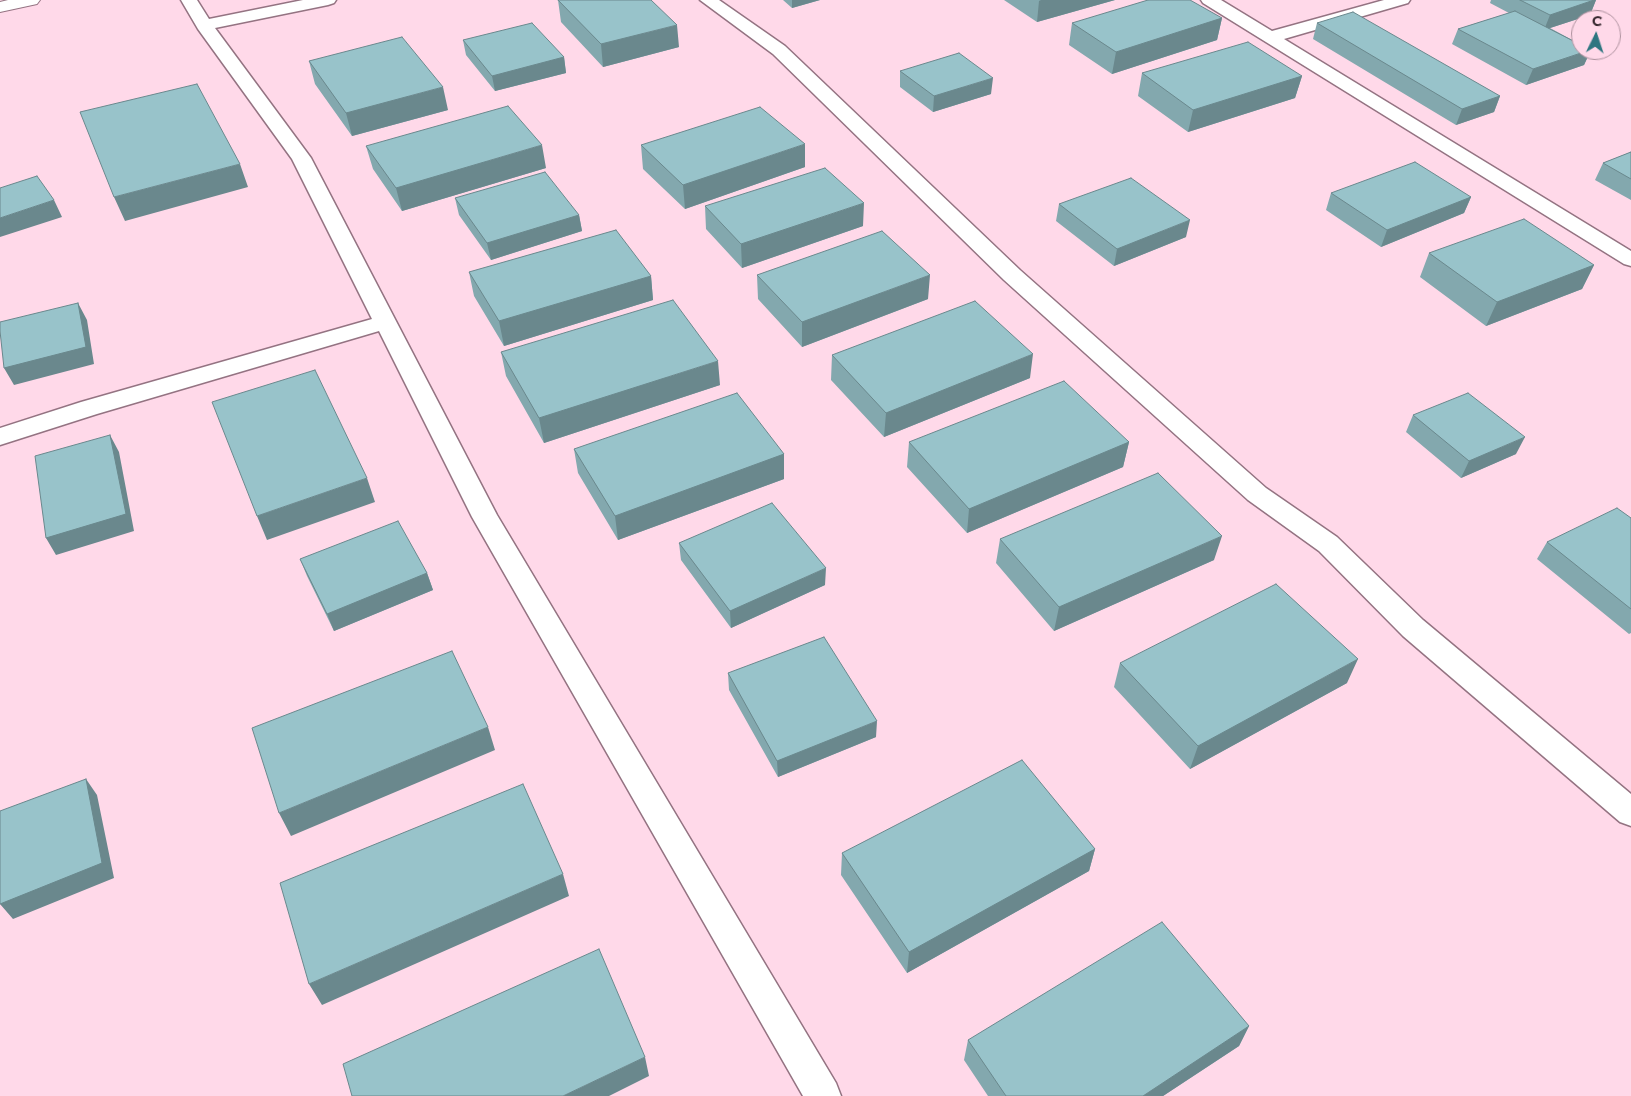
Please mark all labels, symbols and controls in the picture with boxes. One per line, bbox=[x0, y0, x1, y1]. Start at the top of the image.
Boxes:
north arrow bbox=[1571, 10, 1621, 60]
text: С bbox=[1591, 12, 1603, 30]

